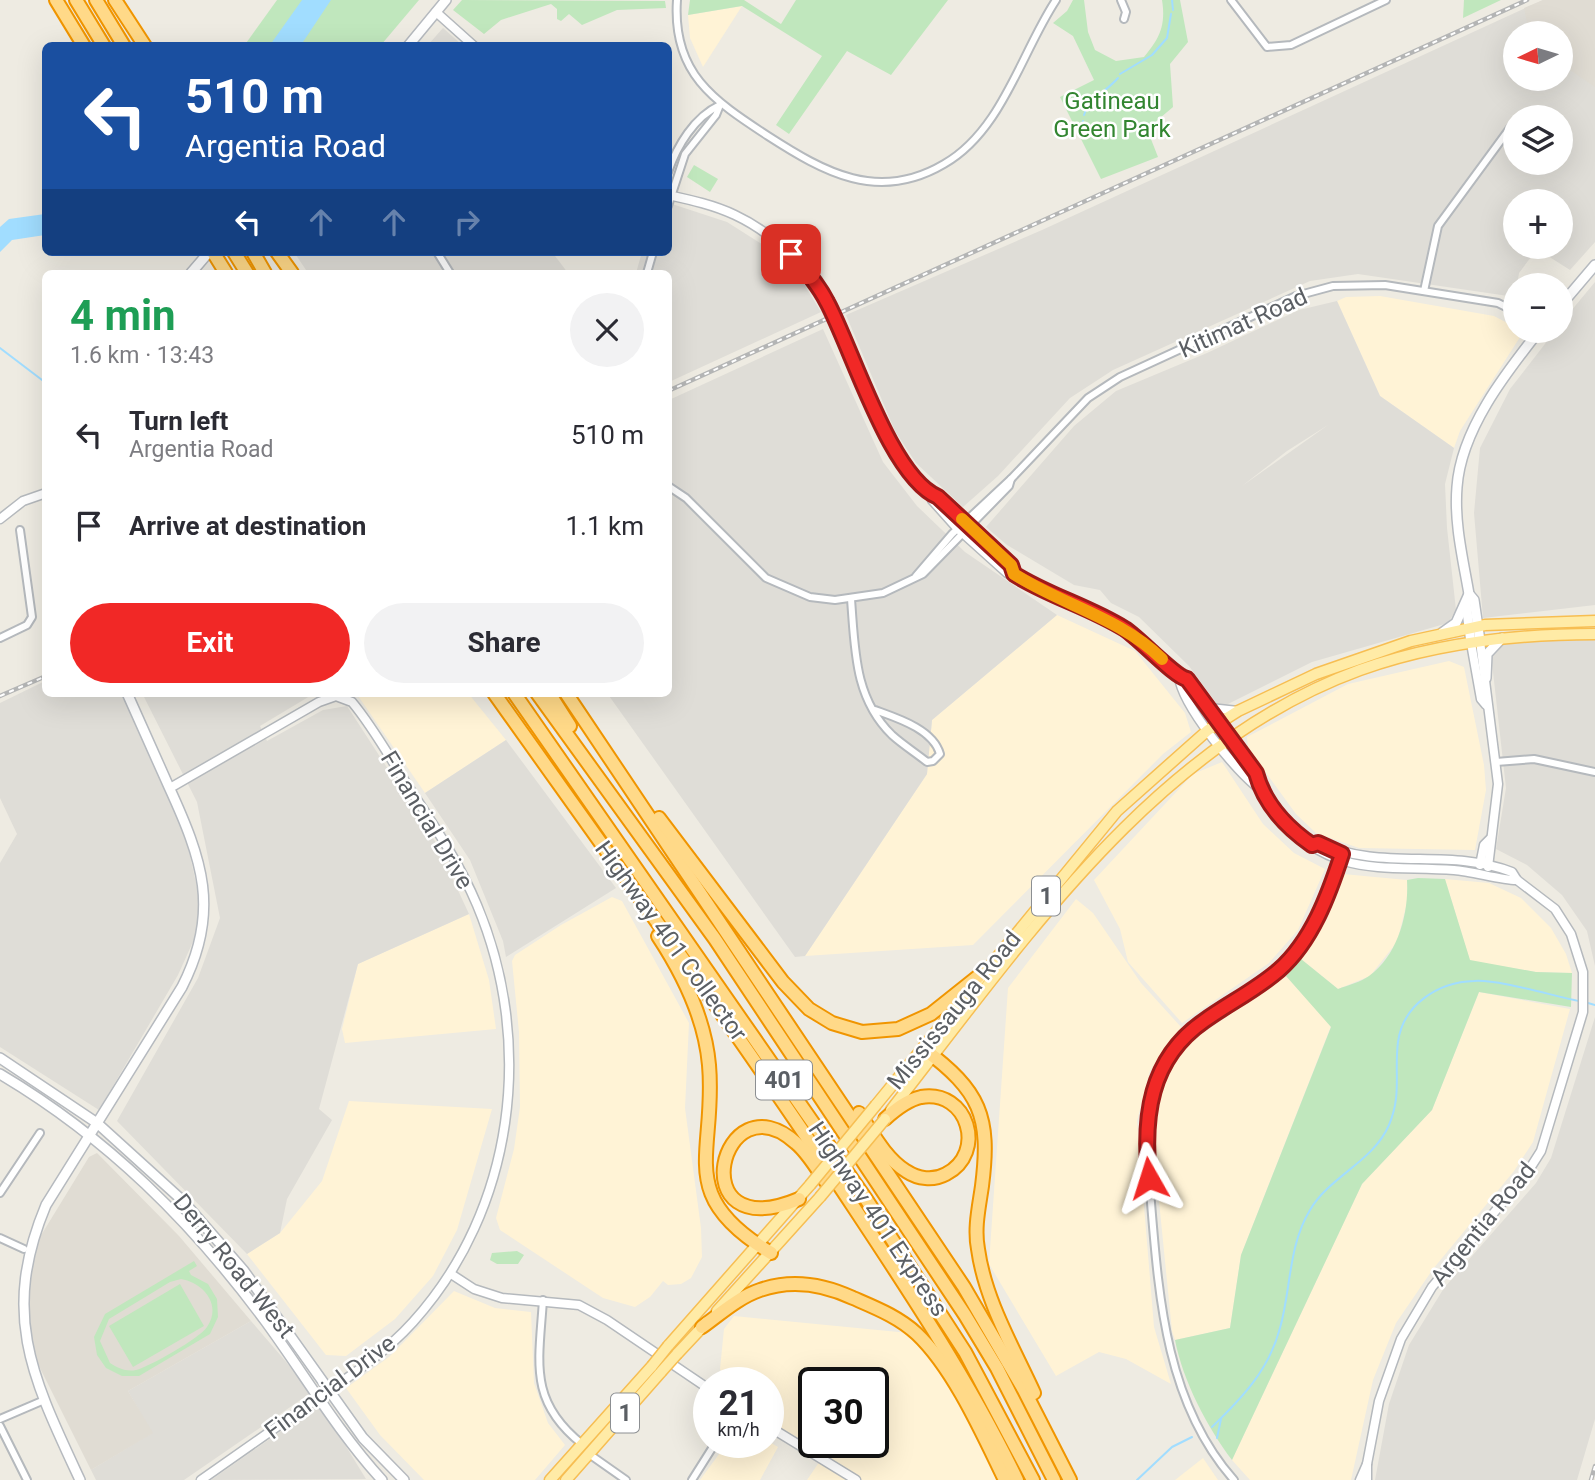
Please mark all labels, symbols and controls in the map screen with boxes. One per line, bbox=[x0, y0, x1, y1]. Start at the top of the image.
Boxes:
north arrow bbox=[1503, 21, 1573, 91]
map controls bbox=[1503, 21, 1573, 343]
text: 510 m bbox=[185, 68, 324, 125]
icon: left bbox=[70, 70, 161, 161]
park label: Gatineau Green Park bbox=[1053, 87, 1171, 143]
button: layers bbox=[1503, 105, 1573, 175]
text: Argentia Road bbox=[185, 127, 386, 165]
button: + bbox=[1503, 189, 1573, 259]
icon: left bbox=[229, 203, 267, 241]
icon: ahead bbox=[302, 203, 340, 241]
icon: ahead bbox=[375, 203, 413, 241]
icon: right bbox=[448, 203, 486, 241]
pin bbox=[761, 224, 821, 284]
icon: arrive bbox=[772, 235, 810, 273]
button: − bbox=[1503, 273, 1573, 343]
street label: Kitimat Road bbox=[1174, 282, 1312, 364]
text: 4 min bbox=[70, 291, 176, 340]
button: close bbox=[570, 293, 644, 367]
text: 1.6 km · 13:43 bbox=[70, 342, 214, 369]
text: Turn left bbox=[129, 406, 228, 436]
icon: left bbox=[70, 416, 108, 454]
text: 510 m bbox=[571, 420, 644, 450]
text: Argentia Road bbox=[129, 436, 274, 463]
icon: arrive bbox=[70, 507, 108, 545]
text: Arrive at destination bbox=[129, 511, 366, 541]
text: 1.1 km bbox=[565, 511, 644, 541]
button: Exit bbox=[70, 603, 350, 683]
button: Share bbox=[364, 603, 644, 683]
street label: Financial Drive bbox=[375, 746, 479, 894]
street label: Highway 401 Collector bbox=[589, 836, 753, 1046]
road number: 1 bbox=[1032, 876, 1060, 916]
street label: Mississauga Road bbox=[881, 925, 1027, 1095]
road number: 401 bbox=[756, 1060, 812, 1100]
street label: Highway 401 Express bbox=[802, 1116, 954, 1322]
position arrow bbox=[1112, 1141, 1186, 1215]
street label: Argentia Road bbox=[1425, 1157, 1541, 1291]
street label: Derry Road West bbox=[167, 1188, 301, 1344]
street label: Financial Drive bbox=[259, 1329, 401, 1445]
speed limit sign: 30 bbox=[798, 1367, 889, 1458]
text: 21 bbox=[718, 1383, 759, 1424]
road number: 1 bbox=[611, 1394, 639, 1432]
text: km/h bbox=[717, 1419, 760, 1440]

